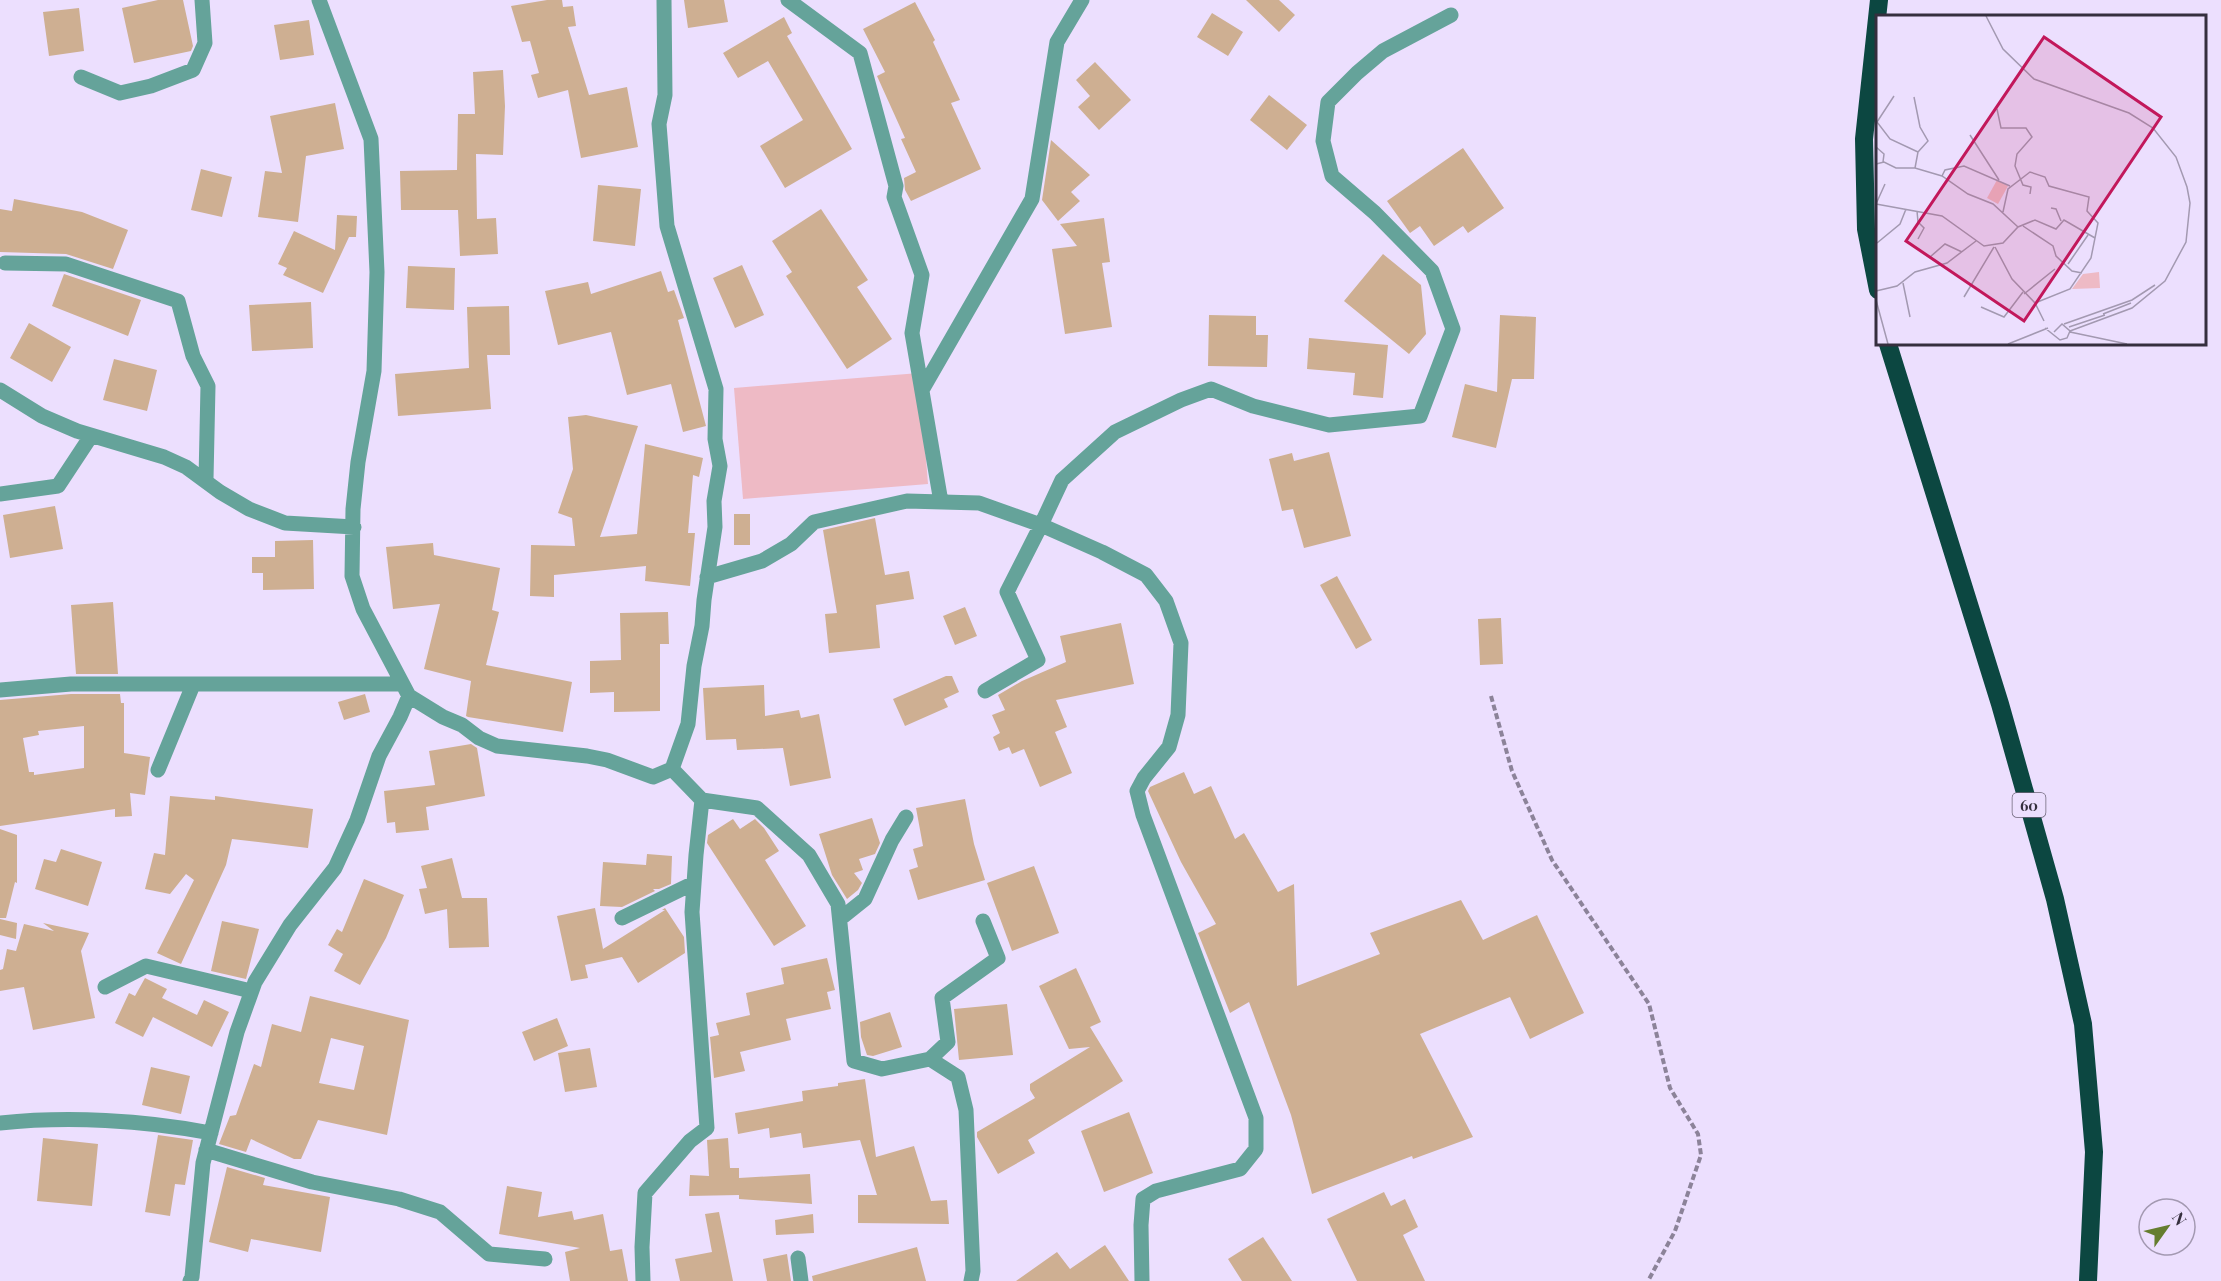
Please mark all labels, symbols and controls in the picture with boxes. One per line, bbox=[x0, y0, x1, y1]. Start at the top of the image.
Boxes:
inset map bbox=[1876, 15, 2206, 345]
road number: 60 bbox=[2012, 793, 2046, 817]
north arrow bbox=[2137, 1197, 2197, 1257]
text: N bbox=[2168, 1208, 2192, 1229]

